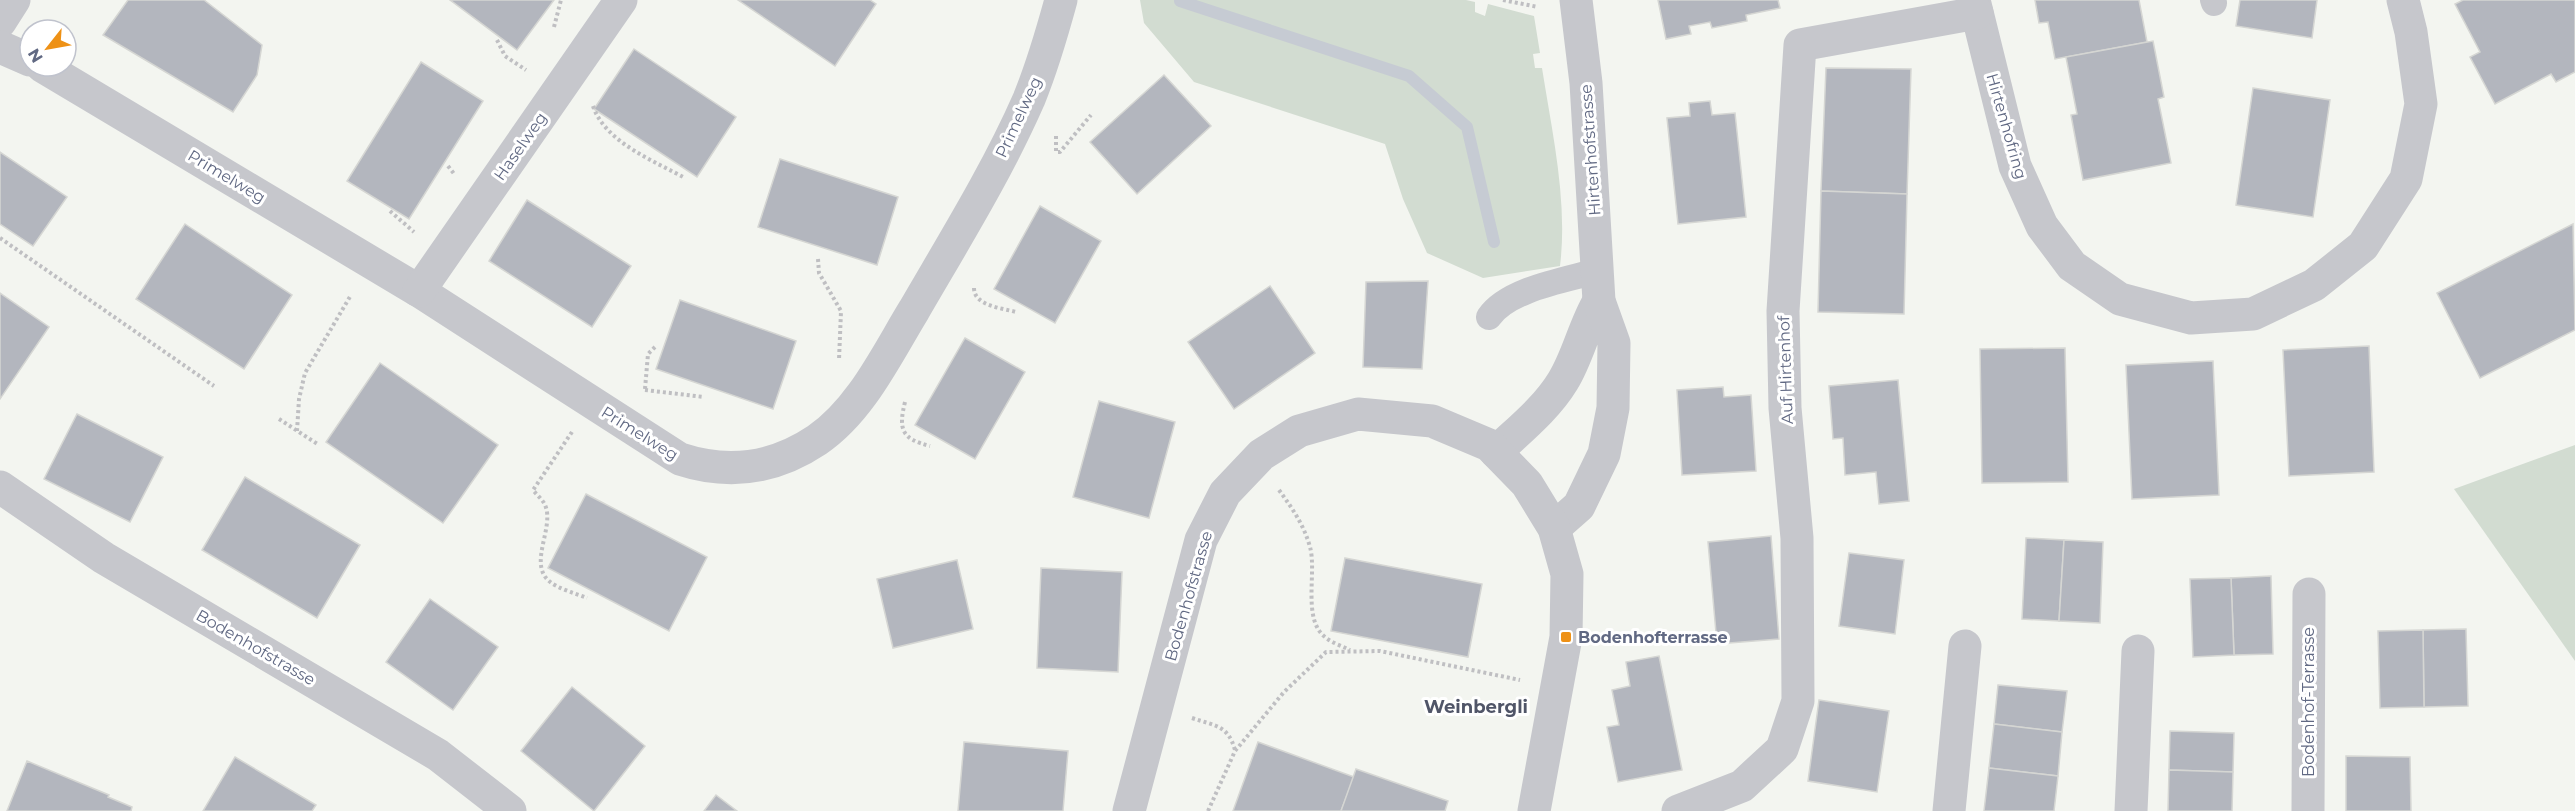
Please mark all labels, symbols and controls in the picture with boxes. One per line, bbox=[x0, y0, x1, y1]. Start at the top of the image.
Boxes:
north arrow bbox=[18, 18, 78, 78]
text: N bbox=[24, 45, 47, 66]
street label: Hirtenhofring bbox=[1982, 71, 2031, 181]
street label: Primelweg bbox=[991, 74, 1045, 161]
street label: Hirtenhofstrasse bbox=[1576, 84, 1605, 216]
street label: Haselweg bbox=[490, 109, 551, 184]
street label: Primelweg bbox=[185, 146, 269, 207]
street label: Auf Hirtenhof bbox=[1774, 315, 1797, 425]
street label: Primelweg bbox=[598, 402, 682, 465]
street label: Bodenhofstrasse bbox=[1161, 529, 1216, 663]
street label: Bodenhofstrasse bbox=[193, 606, 319, 689]
street label: Bodenhof-Terrasse bbox=[2299, 627, 2318, 777]
place label: Bodenhofterrasse bbox=[1578, 628, 1728, 647]
marker: Bodenhofterrasse bbox=[1559, 630, 1573, 644]
district label: Weinbergli bbox=[1424, 696, 1528, 718]

